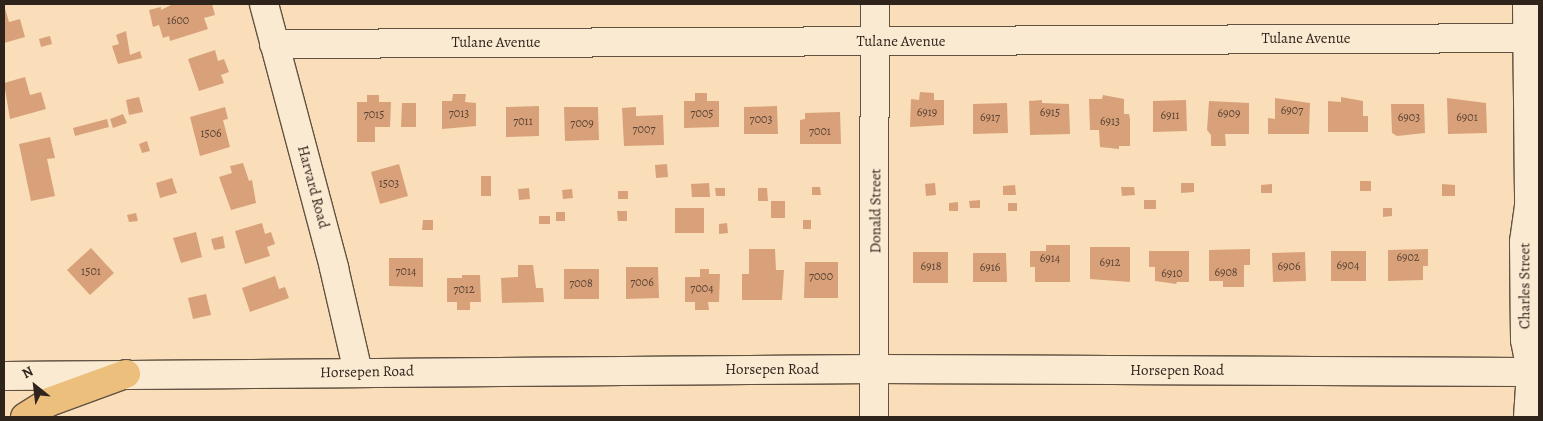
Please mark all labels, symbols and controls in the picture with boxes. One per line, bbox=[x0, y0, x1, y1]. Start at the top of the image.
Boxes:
house number: 1600 bbox=[167, 14, 189, 28]
street label: Tulane Avenue bbox=[1261, 30, 1351, 48]
street label: Tulane Avenue bbox=[856, 33, 946, 51]
street label: Tulane Avenue bbox=[451, 34, 541, 52]
house number: 6907 bbox=[1281, 104, 1303, 118]
house number: 6919 bbox=[917, 106, 937, 120]
house number: 6915 bbox=[1040, 106, 1060, 120]
house number: 7013 bbox=[449, 107, 469, 121]
house number: 7005 bbox=[691, 107, 713, 121]
house number: 6909 bbox=[1218, 107, 1240, 121]
house number: 7015 bbox=[364, 108, 384, 122]
house number: 6911 bbox=[1160, 109, 1180, 123]
house number: 6917 bbox=[980, 111, 1000, 125]
house number: 6903 bbox=[1398, 111, 1420, 125]
house number: 6901 bbox=[1456, 111, 1478, 125]
house number: 7003 bbox=[750, 113, 772, 127]
house number: 7011 bbox=[513, 115, 533, 129]
house number: 6913 bbox=[1100, 115, 1120, 129]
house number: 7009 bbox=[570, 117, 594, 131]
house number: 7007 bbox=[633, 123, 655, 137]
house number: 7001 bbox=[809, 125, 831, 139]
house number: 1506 bbox=[200, 127, 222, 141]
street label: Harvard Road bbox=[293, 144, 333, 230]
street label: Donald Street bbox=[867, 169, 885, 253]
house number: 1503 bbox=[379, 177, 399, 191]
street label: Charles Street bbox=[1516, 243, 1534, 329]
house number: 6902 bbox=[1396, 251, 1420, 265]
house number: 6914 bbox=[1040, 252, 1060, 266]
house number: 6912 bbox=[1100, 256, 1120, 270]
house number: 6904 bbox=[1337, 259, 1359, 273]
house number: 6918 bbox=[921, 260, 941, 274]
house number: 6906 bbox=[1278, 260, 1300, 274]
house number: 6916 bbox=[980, 261, 1000, 275]
house number: 1501 bbox=[81, 265, 101, 279]
house number: 7014 bbox=[396, 265, 416, 279]
house number: 6908 bbox=[1214, 266, 1238, 280]
house number: 6910 bbox=[1161, 267, 1183, 281]
house number: 7000 bbox=[809, 270, 833, 284]
house number: 7006 bbox=[630, 276, 654, 290]
house number: 7008 bbox=[569, 277, 593, 291]
house number: 7004 bbox=[690, 282, 714, 296]
house number: 7012 bbox=[453, 283, 475, 297]
north arrow bbox=[10, 361, 60, 411]
street label: Horsepen Road bbox=[725, 361, 819, 379]
text: N bbox=[18, 362, 37, 383]
street label: Horsepen Road bbox=[320, 362, 414, 382]
street label: Horsepen Road bbox=[1130, 362, 1224, 380]

